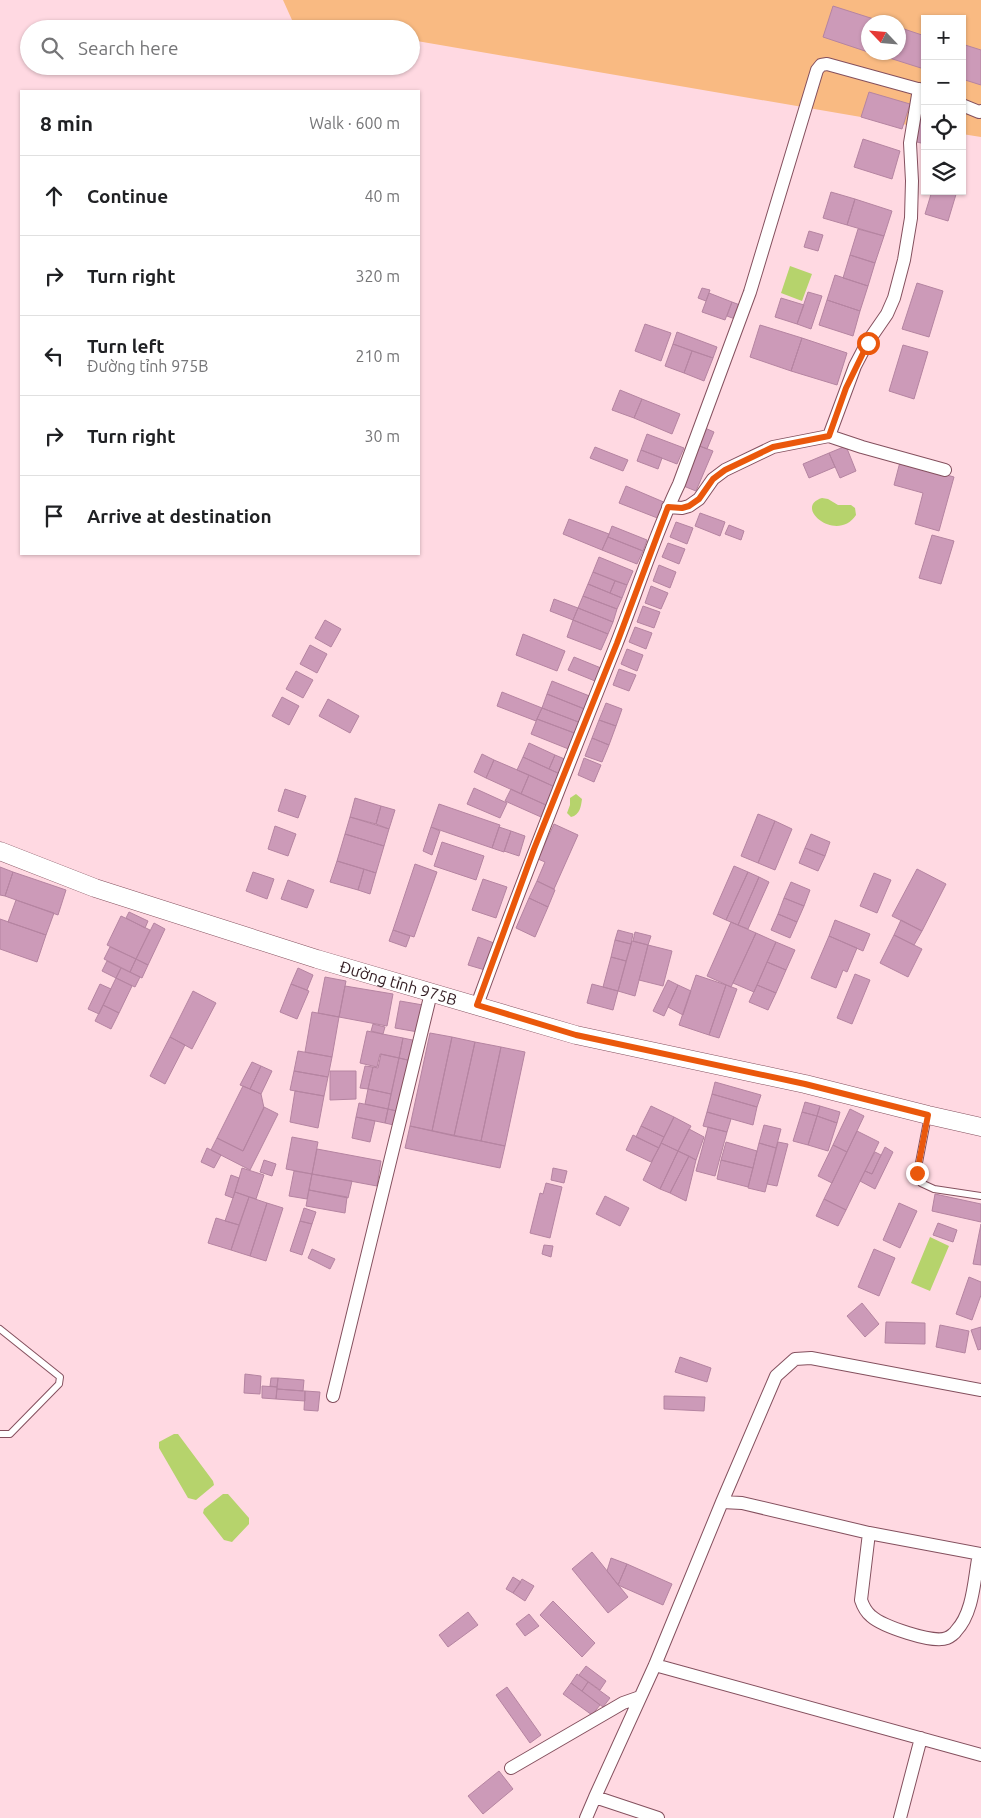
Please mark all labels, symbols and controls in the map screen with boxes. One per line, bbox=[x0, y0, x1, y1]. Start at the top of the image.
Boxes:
north arrow bbox=[861, 15, 906, 60]
map controls bbox=[921, 15, 966, 195]
button: + bbox=[921, 15, 966, 60]
search box bbox=[20, 20, 420, 75]
icon: search bbox=[38, 34, 66, 62]
text: Search here bbox=[78, 37, 178, 59]
button: − bbox=[921, 60, 966, 105]
button: locate bbox=[921, 105, 966, 150]
text: 8 min bbox=[40, 111, 93, 135]
text: Walk · 600 m bbox=[309, 114, 400, 132]
button: layers bbox=[921, 150, 966, 195]
icon: ahead bbox=[40, 182, 68, 210]
text: Continue bbox=[87, 185, 168, 207]
text: 40 m bbox=[364, 187, 400, 205]
icon: right bbox=[40, 262, 68, 290]
text: Turn right bbox=[87, 265, 175, 287]
text: 320 m bbox=[355, 267, 400, 285]
route start bbox=[857, 332, 880, 355]
text: Turn left bbox=[87, 335, 165, 357]
icon: left bbox=[40, 342, 68, 370]
text: 210 m bbox=[355, 347, 400, 365]
text: Đường tỉnh 975B bbox=[87, 357, 208, 375]
icon: right bbox=[40, 422, 68, 450]
text: Turn right bbox=[87, 425, 175, 447]
text: 30 m bbox=[364, 427, 400, 445]
icon: arrive bbox=[40, 502, 68, 530]
text: Arrive at destination bbox=[87, 505, 272, 527]
street label: Đường tỉnh 975B bbox=[338, 957, 459, 1009]
route end bbox=[906, 1162, 929, 1185]

